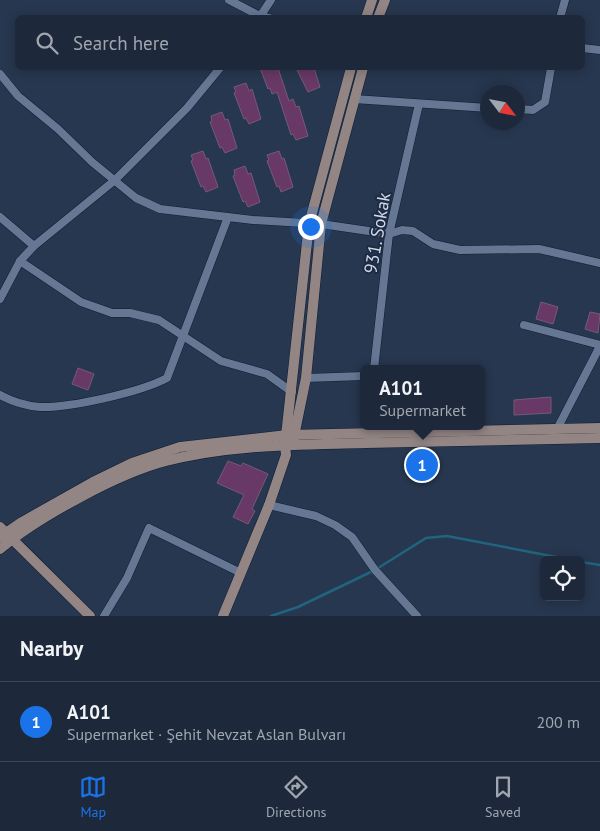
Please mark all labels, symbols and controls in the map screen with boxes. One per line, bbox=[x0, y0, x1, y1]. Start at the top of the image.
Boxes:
search box bbox=[15, 15, 585, 70]
icon: search bbox=[33, 29, 61, 57]
text: Search here bbox=[73, 31, 169, 55]
north arrow bbox=[480, 85, 525, 130]
street label: 931. Sokak bbox=[359, 190, 396, 275]
your location bbox=[298, 214, 324, 240]
popup bbox=[360, 365, 485, 430]
text: A101 bbox=[379, 376, 423, 400]
text: Supermarket bbox=[379, 400, 466, 420]
pin: 1 bbox=[406, 446, 438, 484]
map controls bbox=[540, 556, 585, 601]
button: locate bbox=[540, 556, 585, 601]
text: Nearby bbox=[20, 635, 83, 662]
text: A101 bbox=[67, 700, 111, 724]
text: 1 bbox=[31, 712, 41, 732]
text: 200 m bbox=[537, 712, 580, 732]
text: Supermarket · Şehit Nevzat Aslan Bulvarı bbox=[67, 724, 346, 744]
tab: Map bbox=[79, 773, 107, 821]
tab: Directions bbox=[266, 773, 326, 821]
tab: Saved bbox=[485, 773, 521, 821]

